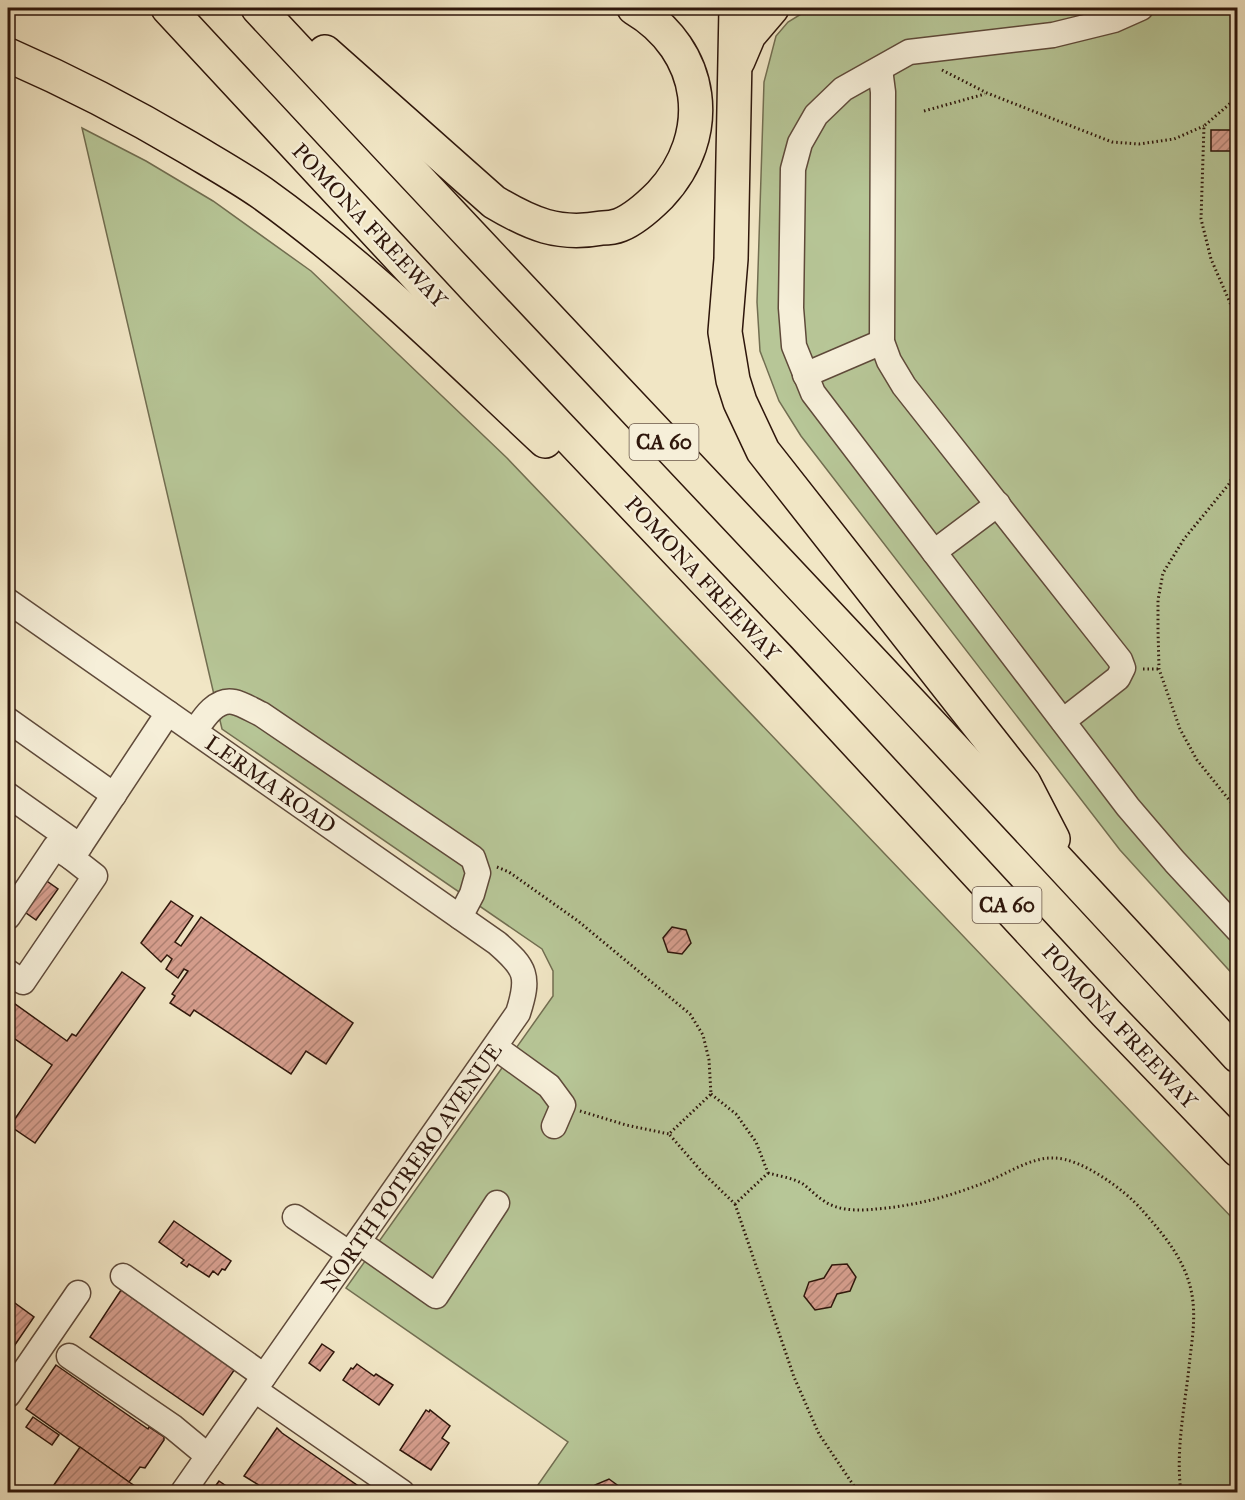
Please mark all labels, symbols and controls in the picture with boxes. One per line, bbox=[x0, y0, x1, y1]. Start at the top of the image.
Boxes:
street label: POMONA FREEWAY bbox=[286, 137, 454, 314]
road number: CA 60 bbox=[630, 424, 698, 460]
street label: POMONA FREEWAY bbox=[619, 490, 787, 667]
street label: LERMA ROAD bbox=[200, 729, 341, 839]
road number: CA 60 bbox=[972, 887, 1042, 923]
street label: POMONA FREEWAY bbox=[1036, 938, 1204, 1115]
street label: NORTH POTRERO AVENUE bbox=[315, 1038, 508, 1297]

